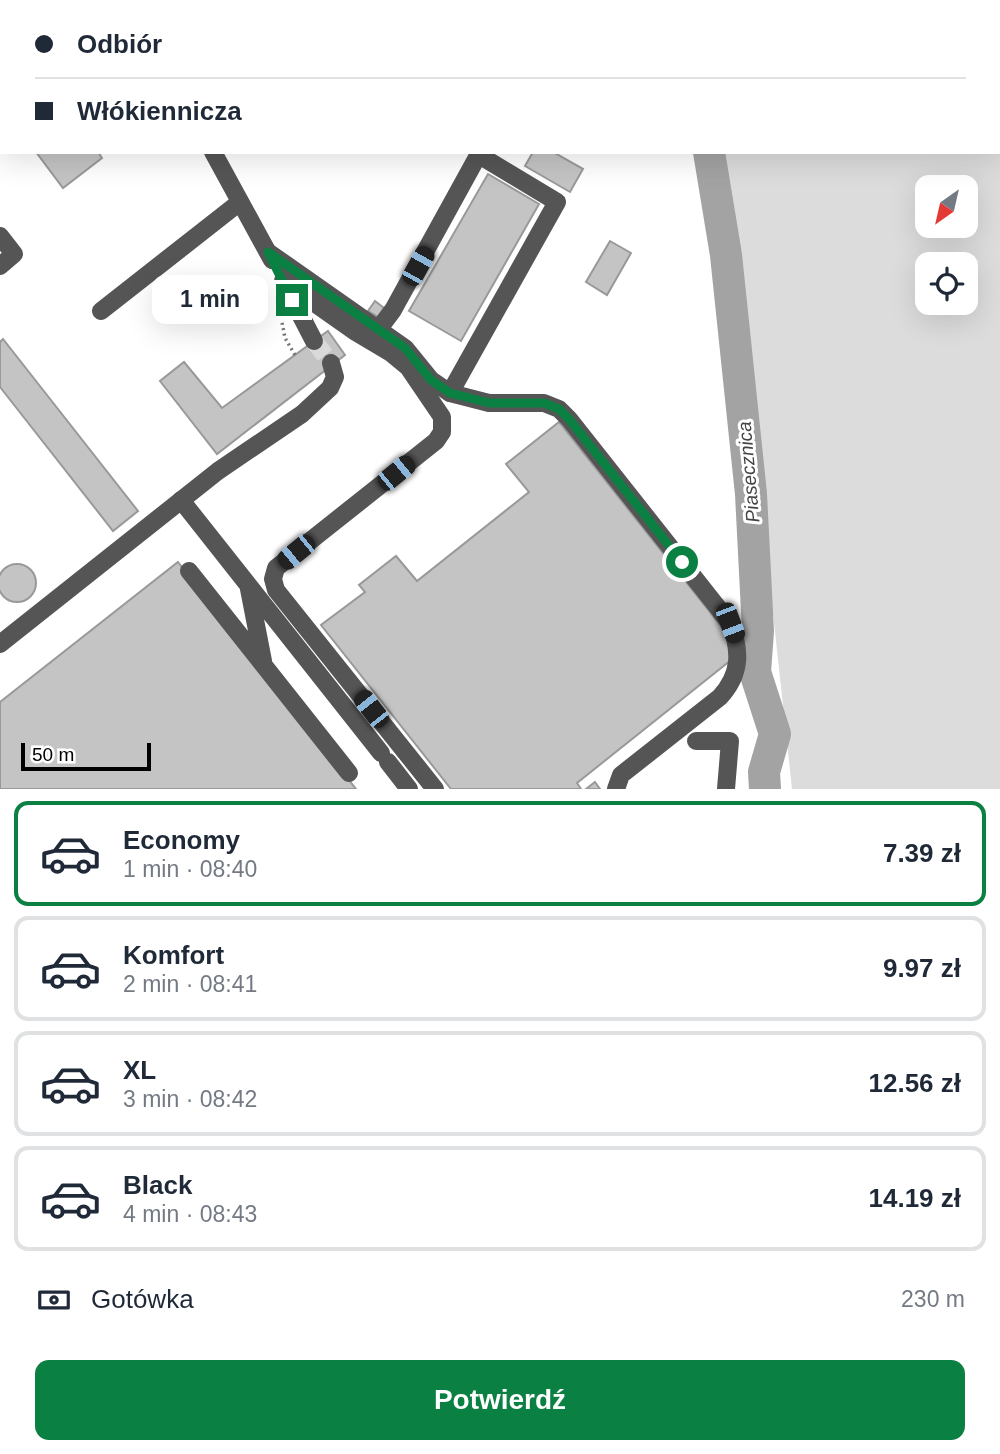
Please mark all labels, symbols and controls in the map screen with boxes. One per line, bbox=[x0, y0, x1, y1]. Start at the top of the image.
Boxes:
text: Odbiór bbox=[77, 29, 162, 59]
text: Włókiennicza bbox=[77, 96, 242, 126]
north arrow bbox=[915, 175, 978, 238]
map controls bbox=[915, 175, 978, 315]
car bbox=[399, 243, 438, 289]
button: locate bbox=[915, 252, 978, 315]
callout: 1 min bbox=[152, 276, 268, 324]
route end bbox=[276, 284, 308, 316]
text: 1 min bbox=[180, 286, 240, 312]
water label: Piasecznica bbox=[734, 421, 763, 523]
car bbox=[374, 452, 419, 494]
car bbox=[274, 531, 319, 573]
route start bbox=[666, 546, 698, 578]
car bbox=[713, 600, 748, 646]
car bbox=[350, 686, 393, 732]
scale bar bbox=[21, 740, 150, 772]
text: 50 m bbox=[32, 744, 74, 765]
icon: car bbox=[39, 822, 102, 885]
text: Economy bbox=[123, 825, 240, 855]
text: 7.39 zł bbox=[883, 838, 961, 868]
text: 1 min · 08:40 bbox=[123, 856, 257, 882]
icon: car bbox=[39, 937, 102, 1000]
text: Komfort bbox=[123, 940, 224, 970]
text: 9.97 zł bbox=[883, 953, 961, 983]
text: 2 min · 08:41 bbox=[123, 971, 257, 997]
icon: car bbox=[39, 1052, 102, 1115]
text: XL bbox=[123, 1055, 156, 1085]
text: 12.56 zł bbox=[868, 1068, 961, 1098]
text: 3 min · 08:42 bbox=[123, 1086, 257, 1112]
icon: car bbox=[39, 1167, 102, 1230]
text: Black bbox=[123, 1170, 192, 1200]
text: 14.19 zł bbox=[868, 1183, 961, 1213]
text: 4 min · 08:43 bbox=[123, 1201, 257, 1227]
icon: cash bbox=[35, 1281, 73, 1319]
text: Gotówka bbox=[91, 1284, 194, 1314]
text: 230 m bbox=[901, 1286, 965, 1312]
button: Potwierdź bbox=[35, 1360, 965, 1440]

